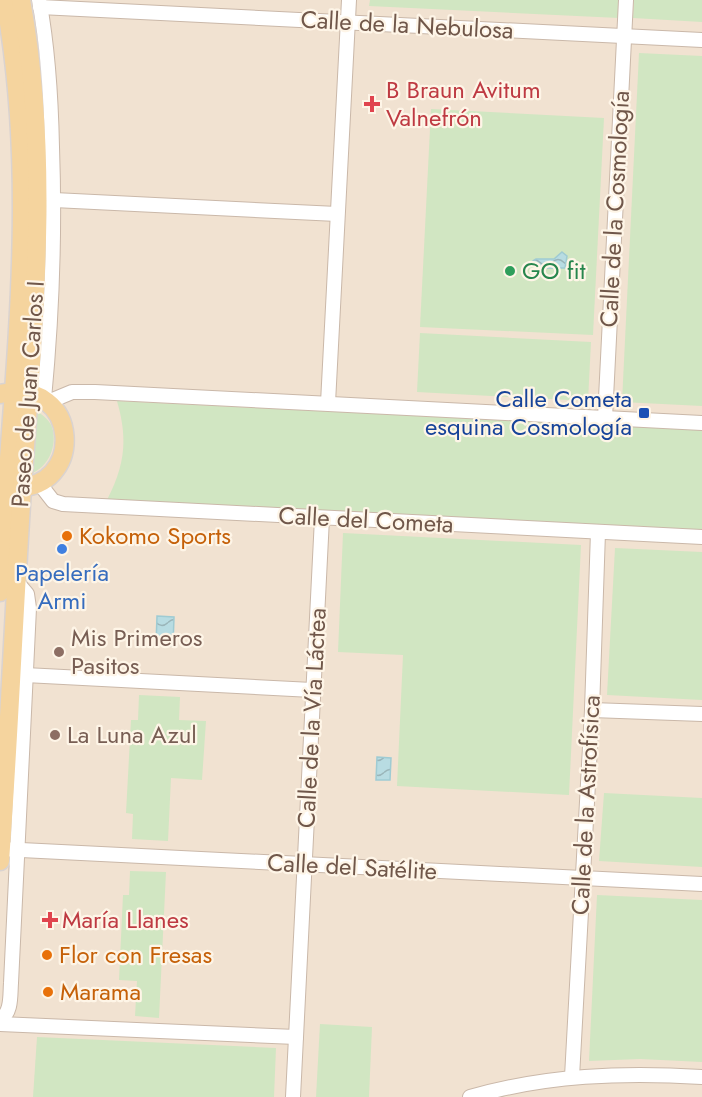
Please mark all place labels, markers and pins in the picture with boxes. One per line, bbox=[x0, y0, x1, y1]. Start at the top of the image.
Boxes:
place label: B Braun Avitum Valnefrón bbox=[386, 72, 541, 135]
marker: B Braun Avitum Valnefrón bbox=[363, 95, 381, 113]
place label: GO fit bbox=[522, 253, 586, 288]
marker: GO fit bbox=[503, 264, 517, 278]
place label: Calle Cometa esquina Cosmología bbox=[425, 381, 632, 444]
marker: Calle Cometa esquina Cosmología bbox=[637, 406, 651, 420]
place label: Kokomo Sports bbox=[79, 518, 231, 553]
marker: Kokomo Sports bbox=[60, 529, 74, 543]
marker: Papelería Armi bbox=[55, 542, 69, 556]
place label: Papelería Armi bbox=[15, 555, 109, 618]
place label: Mis Primeros Pasitos bbox=[71, 620, 202, 683]
marker: Mis Primeros Pasitos bbox=[52, 645, 66, 659]
place label: La Luna Azul bbox=[67, 717, 197, 752]
marker: La Luna Azul bbox=[48, 728, 62, 742]
place label: María Llanes bbox=[62, 902, 189, 937]
marker: María Llanes bbox=[43, 913, 57, 927]
place label: Flor con Fresas bbox=[59, 937, 212, 972]
marker: Flor con Fresas bbox=[40, 948, 54, 962]
place label: Marama bbox=[60, 974, 141, 1009]
marker: Marama bbox=[41, 985, 55, 999]

